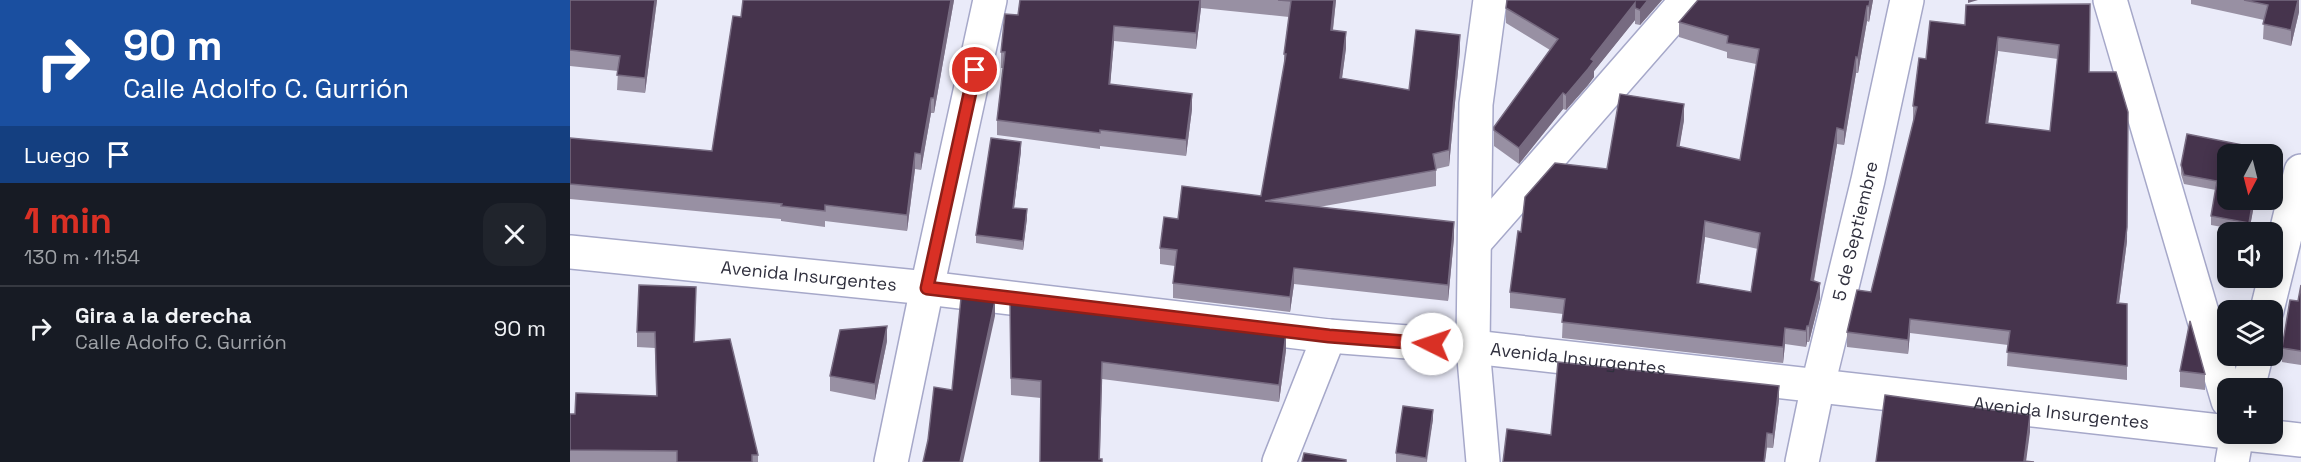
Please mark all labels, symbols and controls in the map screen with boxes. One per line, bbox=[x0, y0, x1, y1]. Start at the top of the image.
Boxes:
text: 90 m bbox=[123, 19, 223, 72]
icon: right bbox=[24, 24, 102, 102]
pin bbox=[949, 44, 1000, 95]
icon: arrive bbox=[958, 53, 991, 86]
text: Calle Adolfo C. Gurrión bbox=[123, 71, 409, 106]
icon: arrive bbox=[102, 138, 135, 171]
text: Luego bbox=[24, 141, 90, 169]
north arrow bbox=[2217, 144, 2283, 210]
map controls bbox=[2217, 144, 2283, 444]
street label: 5 de Septiembre bbox=[1827, 159, 1883, 303]
text: 1 min bbox=[24, 198, 112, 244]
button: close bbox=[483, 203, 546, 266]
button: sound bbox=[2217, 222, 2283, 288]
text: 130 m · 11:54 bbox=[24, 244, 140, 270]
street label: Avenida Insurgentes bbox=[720, 255, 898, 296]
button: layers bbox=[2217, 300, 2283, 366]
text: Gira a la derecha bbox=[75, 301, 252, 329]
icon: right bbox=[24, 312, 57, 345]
position arrow bbox=[1400, 312, 1464, 376]
text: 90 m bbox=[494, 314, 546, 342]
text: Calle Adolfo C. Gurrión bbox=[75, 329, 287, 355]
street label: Avenida Insurgentes bbox=[1489, 337, 1667, 380]
button: + bbox=[2217, 378, 2283, 444]
street label: Avenida Insurgentes bbox=[1972, 391, 2150, 434]

